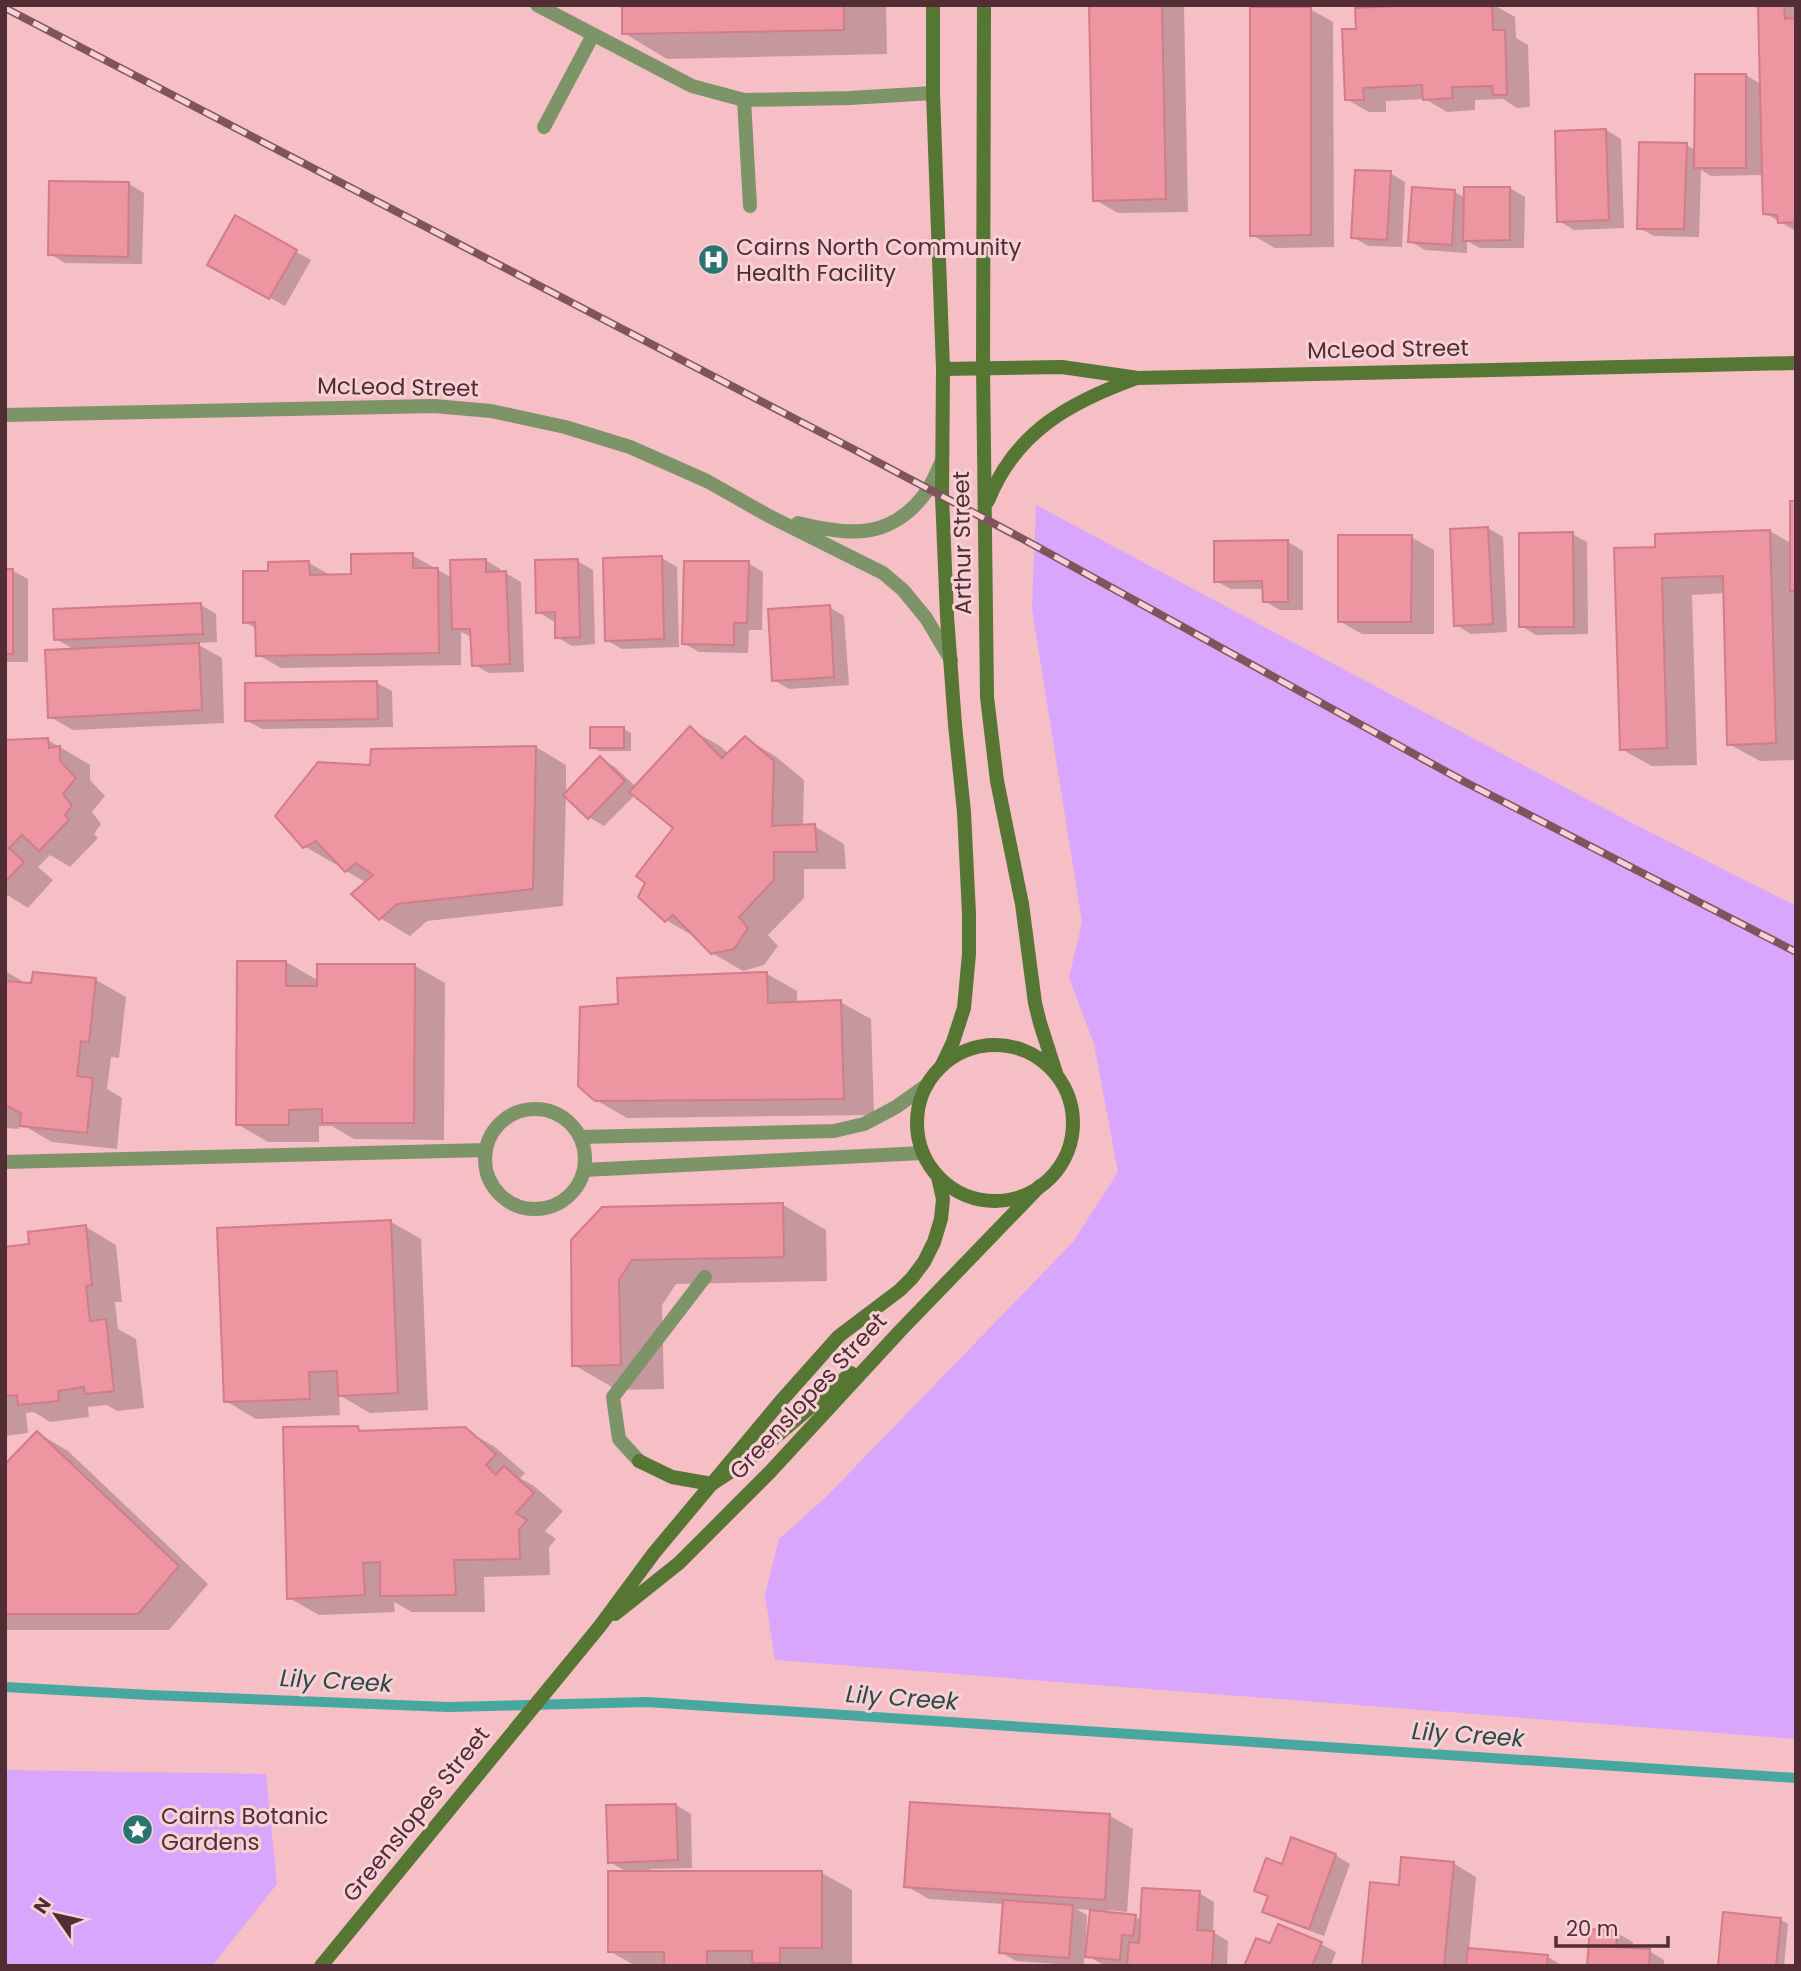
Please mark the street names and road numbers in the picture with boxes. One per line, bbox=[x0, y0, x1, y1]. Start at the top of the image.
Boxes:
street label: McLeod Street bbox=[1307, 332, 1469, 366]
street label: McLeod Street bbox=[317, 370, 479, 404]
street label: Arthur Street bbox=[945, 471, 979, 615]
street label: Greenslopes Street bbox=[722, 1306, 894, 1486]
street label: Greenslopes Street bbox=[335, 1719, 497, 1909]

